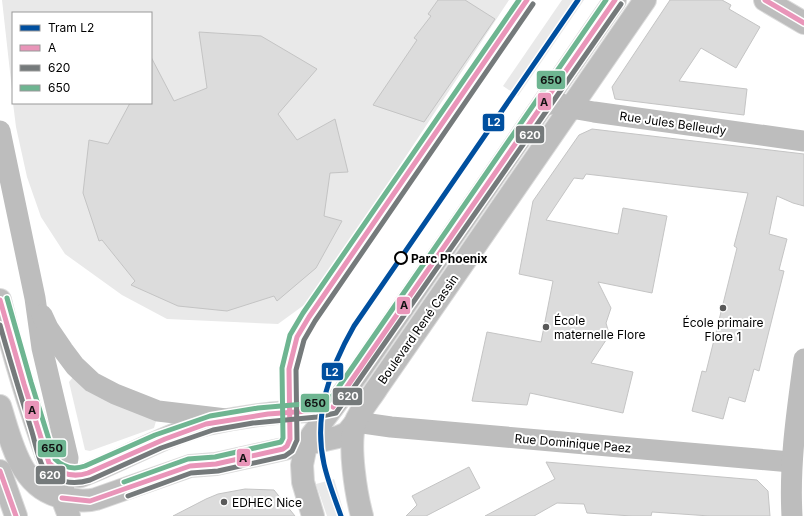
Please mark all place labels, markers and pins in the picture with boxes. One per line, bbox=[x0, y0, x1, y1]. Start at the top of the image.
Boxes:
marker: Parc Phoenix bbox=[394, 251, 408, 265]
place label: Parc Phoenix bbox=[411, 251, 488, 266]
marker: École primaire Flore 1 bbox=[718, 303, 728, 313]
place label: École maternelle Flore bbox=[554, 313, 646, 342]
place label: École primaire Flore 1 bbox=[683, 315, 763, 344]
marker: École maternelle Flore bbox=[541, 322, 551, 332]
place label: EDHEC Nice bbox=[232, 495, 302, 510]
marker: EDHEC Nice bbox=[219, 497, 229, 507]

